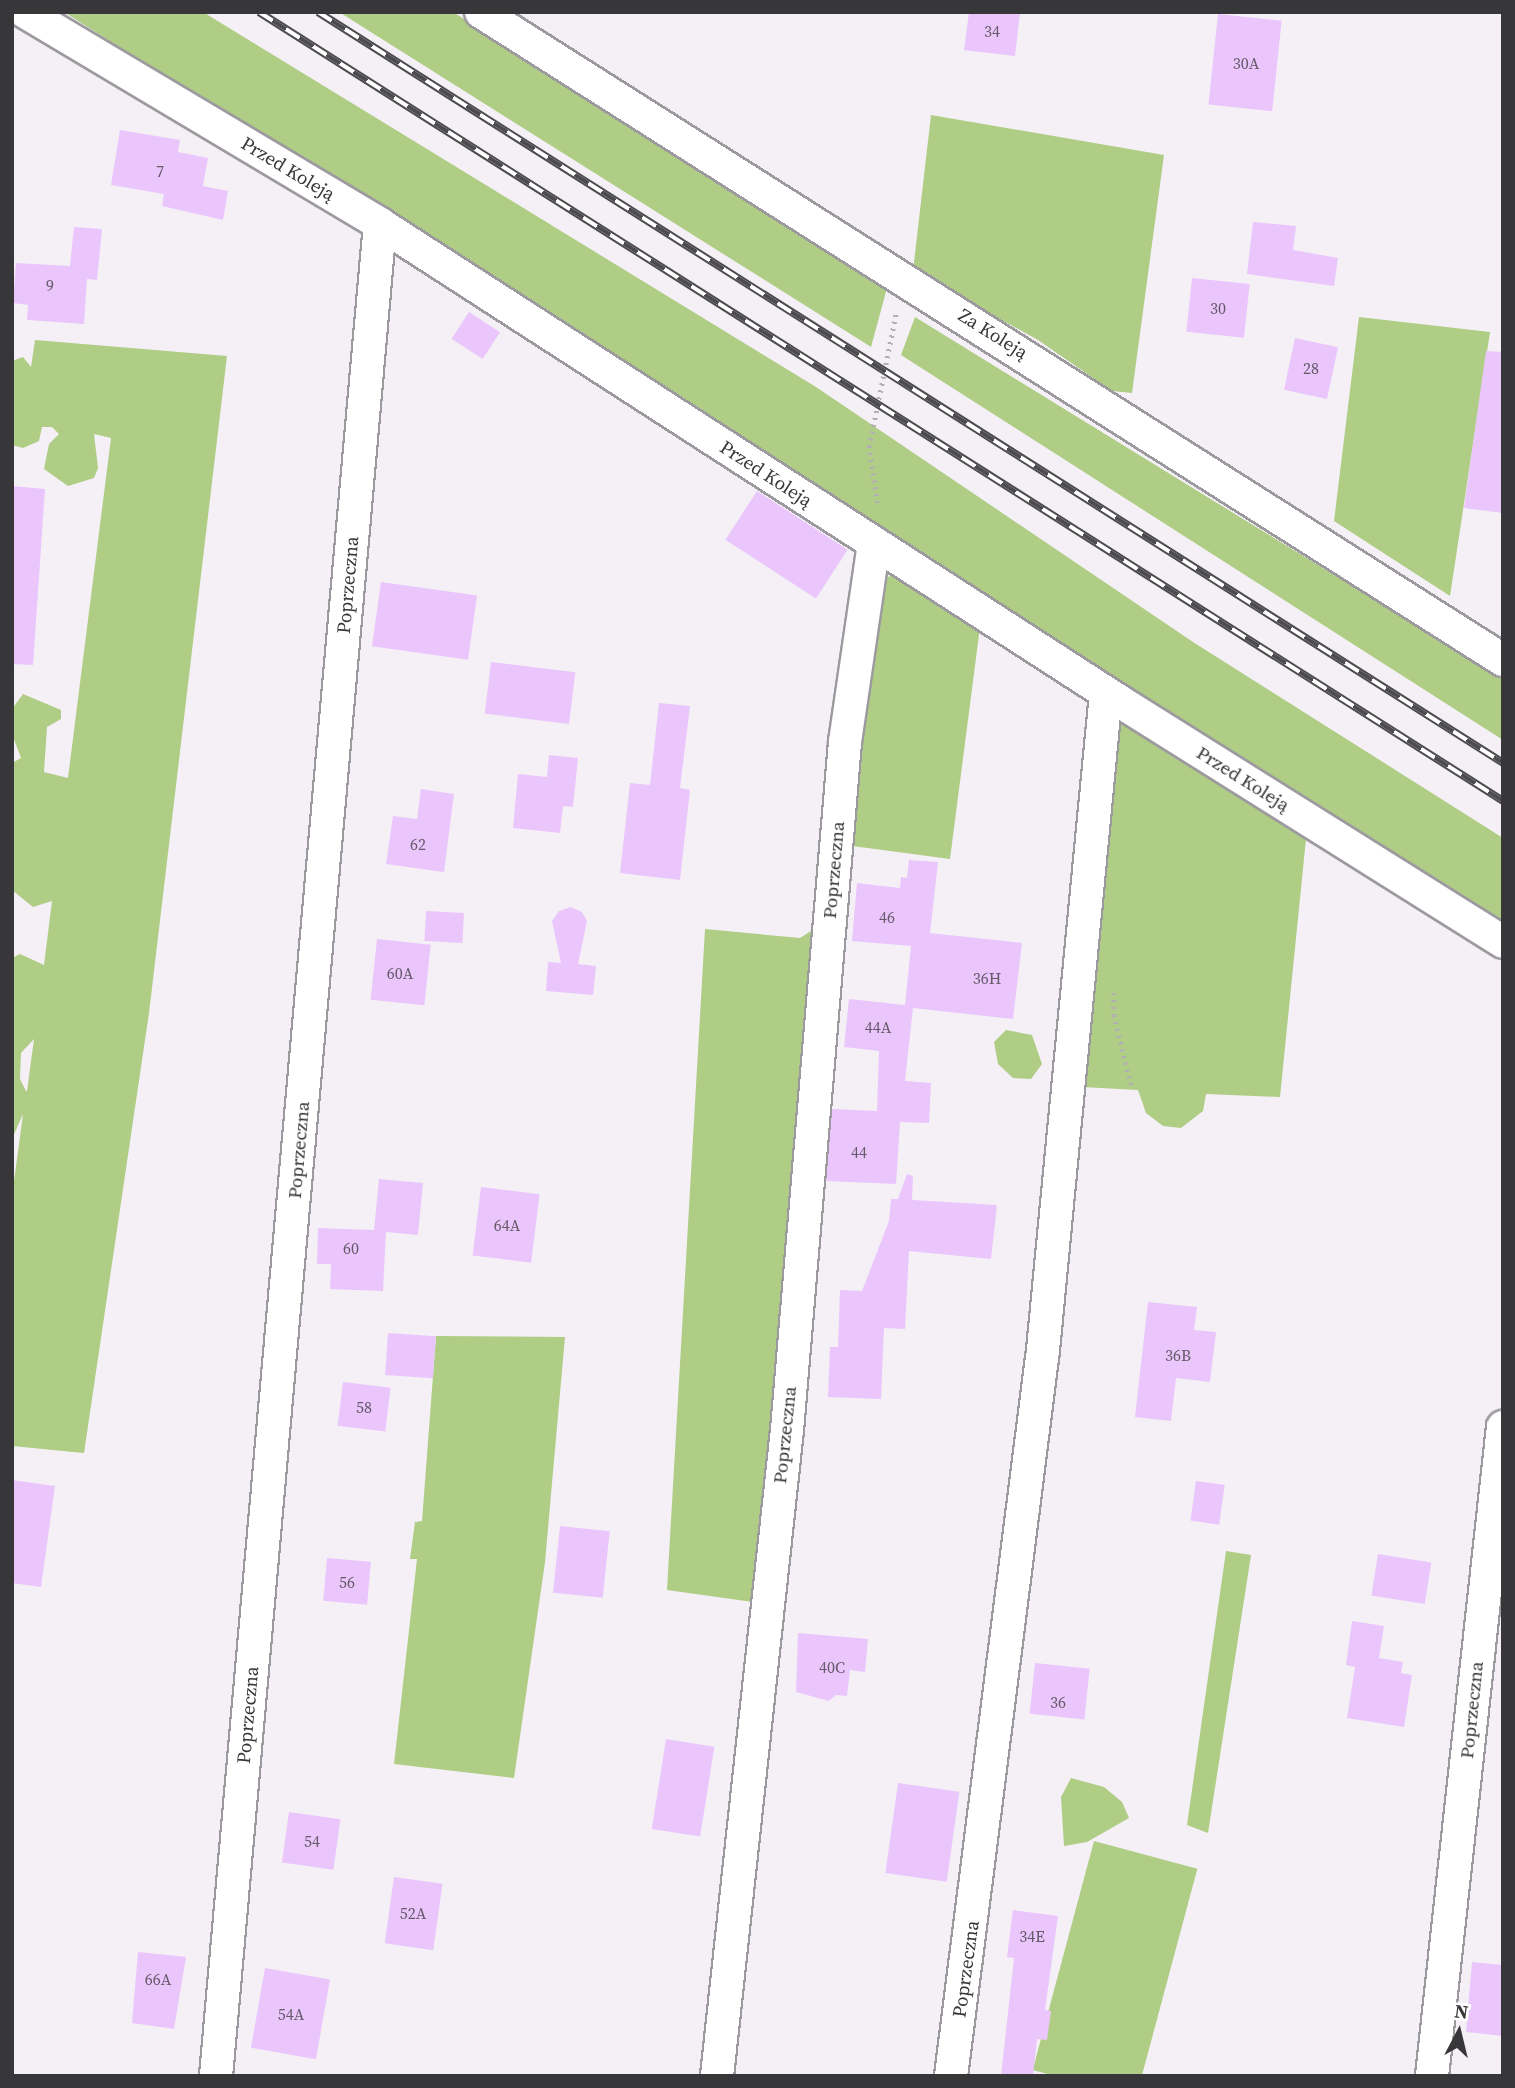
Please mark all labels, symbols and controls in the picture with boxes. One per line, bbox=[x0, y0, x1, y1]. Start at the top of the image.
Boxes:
house number: 34 bbox=[984, 21, 1000, 41]
house number: 30A bbox=[1233, 53, 1259, 73]
street label: Przed Koleją bbox=[237, 132, 339, 206]
house number: 7 bbox=[156, 161, 164, 181]
house number: 9 bbox=[46, 275, 54, 295]
house number: 30 bbox=[1210, 298, 1226, 318]
street label: Za Koleją bbox=[954, 304, 1032, 364]
house number: 28 bbox=[1303, 358, 1319, 378]
street label: Przed Koleją bbox=[716, 436, 816, 512]
street label: Poprzeczna bbox=[332, 535, 364, 635]
street label: Przed Koleją bbox=[1192, 741, 1294, 817]
street label: Poprzeczna bbox=[818, 820, 850, 920]
house number: 62 bbox=[410, 834, 426, 854]
house number: 46 bbox=[879, 907, 895, 927]
house number: 60A bbox=[387, 963, 413, 983]
house number: 36H bbox=[973, 968, 1001, 988]
house number: 44A bbox=[865, 1017, 891, 1037]
street label: Poprzeczna bbox=[283, 1100, 315, 1200]
house number: 44 bbox=[851, 1142, 867, 1162]
house number: 64A bbox=[494, 1215, 520, 1235]
house number: 60 bbox=[343, 1238, 359, 1258]
house number: 36B bbox=[1165, 1345, 1191, 1365]
street label: Poprzeczna bbox=[769, 1385, 801, 1485]
house number: 58 bbox=[356, 1397, 372, 1417]
house number: 56 bbox=[339, 1572, 355, 1592]
house number: 40C bbox=[819, 1657, 845, 1677]
street label: Poprzeczna bbox=[1456, 1660, 1488, 1760]
street label: Poprzeczna bbox=[232, 1665, 264, 1765]
house number: 36 bbox=[1050, 1692, 1066, 1712]
house number: 54 bbox=[304, 1831, 320, 1851]
house number: 52A bbox=[400, 1903, 426, 1923]
street label: Poprzeczna bbox=[948, 1919, 984, 2019]
house number: 34E bbox=[1019, 1926, 1045, 1946]
house number: 66A bbox=[145, 1969, 171, 1989]
north arrow bbox=[1424, 1997, 1494, 2067]
text: N bbox=[1453, 1997, 1470, 2025]
house number: 54A bbox=[278, 2004, 304, 2024]

